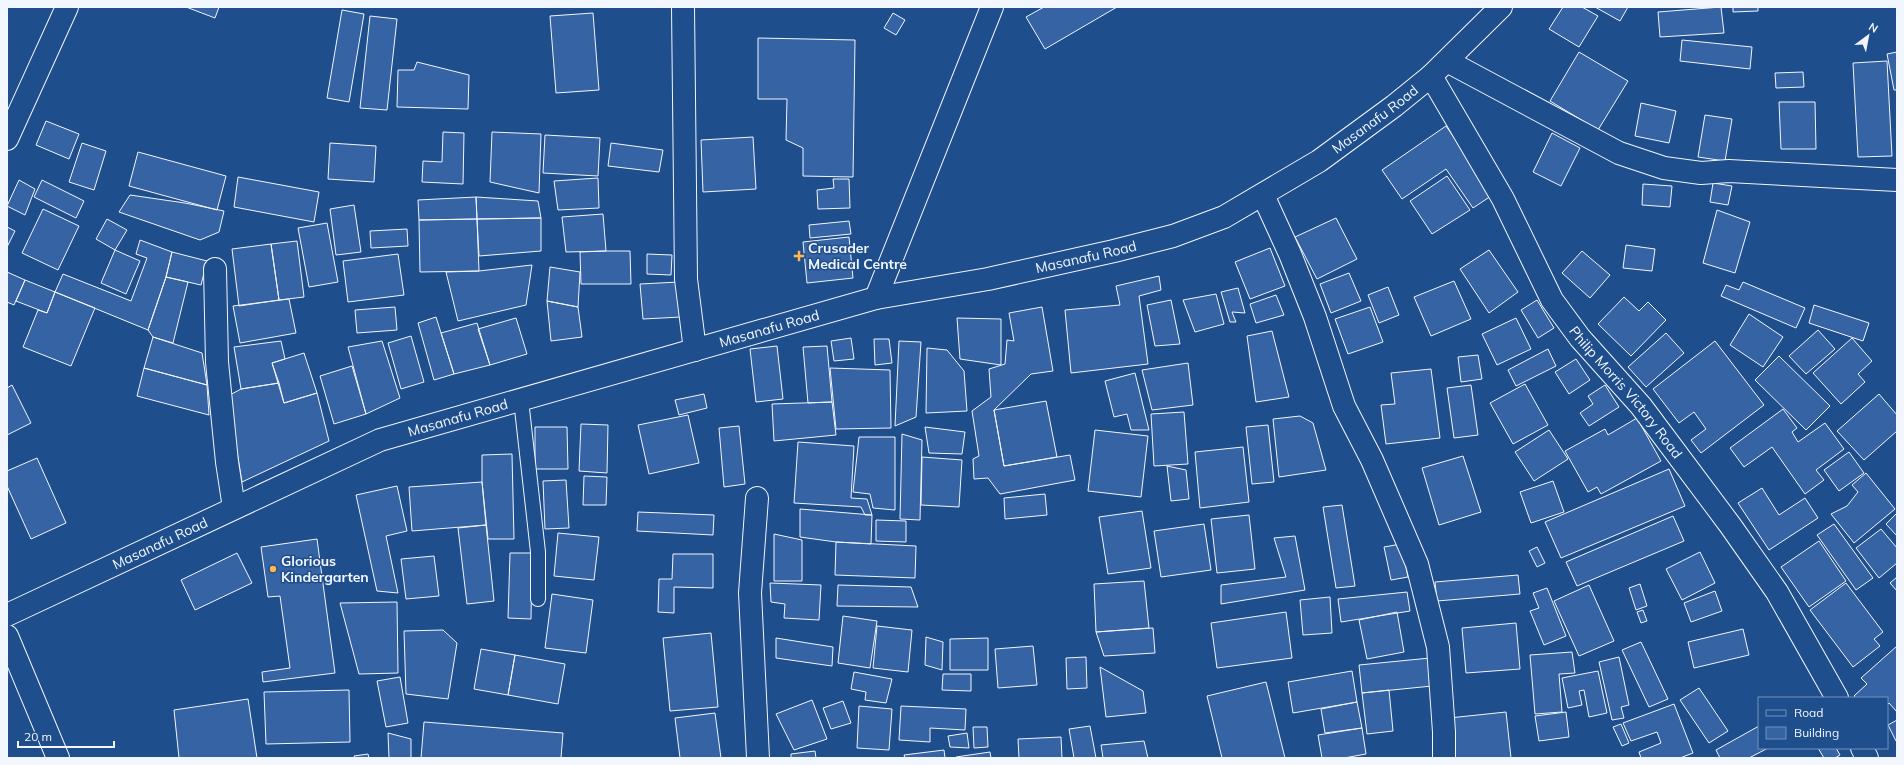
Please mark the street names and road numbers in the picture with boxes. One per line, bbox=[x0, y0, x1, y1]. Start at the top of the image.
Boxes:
street label: Masanafu Road bbox=[1328, 81, 1422, 157]
street label: Masanafu Road bbox=[1034, 237, 1139, 277]
street label: Masanafu Road bbox=[717, 306, 821, 351]
street label: Philip Morris Victory Road bbox=[1565, 322, 1686, 462]
street label: Masanafu Road bbox=[406, 395, 510, 441]
street label: Masanafu Road bbox=[109, 513, 211, 573]

